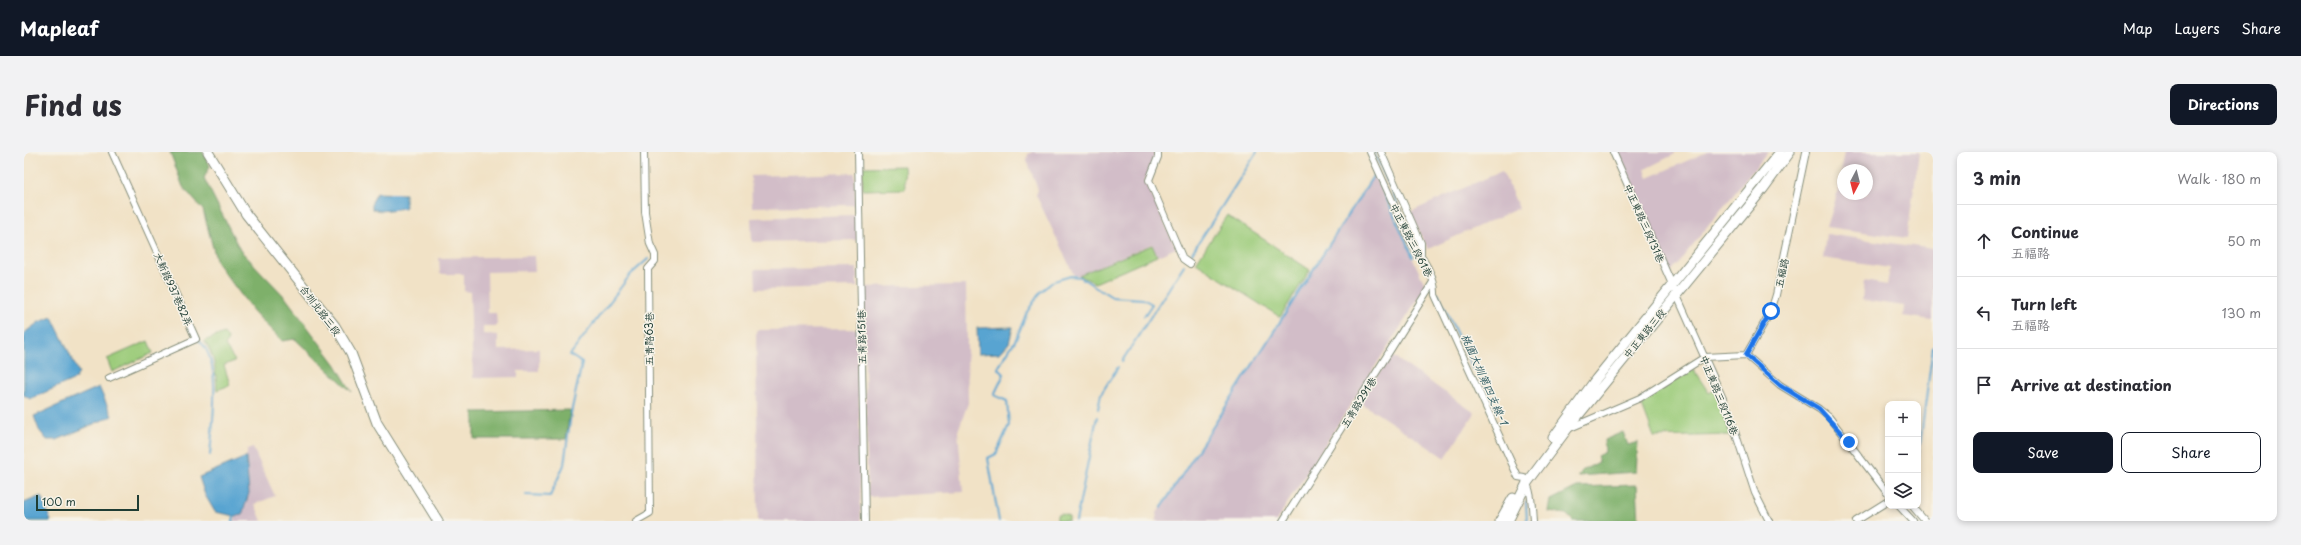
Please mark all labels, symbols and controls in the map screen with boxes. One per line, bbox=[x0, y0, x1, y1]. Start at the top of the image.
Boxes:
text: Mapleaf bbox=[20, 14, 98, 42]
text: Map bbox=[2123, 18, 2153, 39]
text: Layers bbox=[2175, 18, 2220, 39]
text: Share bbox=[2242, 18, 2281, 39]
text: Find us bbox=[24, 83, 122, 126]
button: Directions bbox=[2170, 84, 2277, 125]
north arrow bbox=[1837, 164, 1873, 200]
text: 3 min bbox=[1973, 165, 2021, 191]
text: Walk · 180 m bbox=[2178, 169, 2261, 188]
street label: 中正東路三段131巷 bbox=[1621, 181, 1670, 266]
street label: 中正東路三段61巷 bbox=[1387, 200, 1438, 280]
text: Continue bbox=[2011, 220, 2079, 243]
icon: ahead bbox=[1973, 230, 1995, 252]
text: 50 m bbox=[2227, 231, 2261, 250]
text: 五福路 bbox=[2011, 243, 2050, 262]
street label: 大新路937巷82弄 bbox=[151, 250, 197, 328]
street label: 五福路 bbox=[1771, 257, 1791, 289]
street label: 合圳北路三段 bbox=[297, 282, 345, 338]
text: Turn left bbox=[2011, 292, 2077, 315]
route start bbox=[1762, 302, 1780, 320]
icon: left bbox=[1973, 302, 1995, 324]
text: 130 m bbox=[2222, 303, 2261, 322]
street label: 中正東路三段 bbox=[1619, 305, 1669, 361]
street label: 五青路151巷 bbox=[853, 309, 869, 364]
street label: 五青路63巷 bbox=[641, 311, 656, 366]
text: 五福路 bbox=[2011, 315, 2050, 334]
water label: 桃園大圳第四支線-1 bbox=[1457, 331, 1514, 429]
street label: 中正東路三段116巷 bbox=[1697, 353, 1743, 438]
street label: 五青路291巷 bbox=[1336, 373, 1380, 430]
text: Arrive at destination bbox=[2011, 373, 2172, 396]
icon: arrive bbox=[1973, 374, 1995, 396]
map controls bbox=[1885, 401, 1921, 509]
button: + bbox=[1885, 401, 1921, 437]
button: Save bbox=[1973, 432, 2113, 473]
button: Share bbox=[2121, 432, 2261, 473]
route end bbox=[1840, 433, 1858, 451]
button: − bbox=[1885, 437, 1921, 473]
button: layers bbox=[1885, 473, 1921, 509]
scale bar bbox=[36, 493, 139, 512]
text: 100 m bbox=[42, 493, 76, 510]

